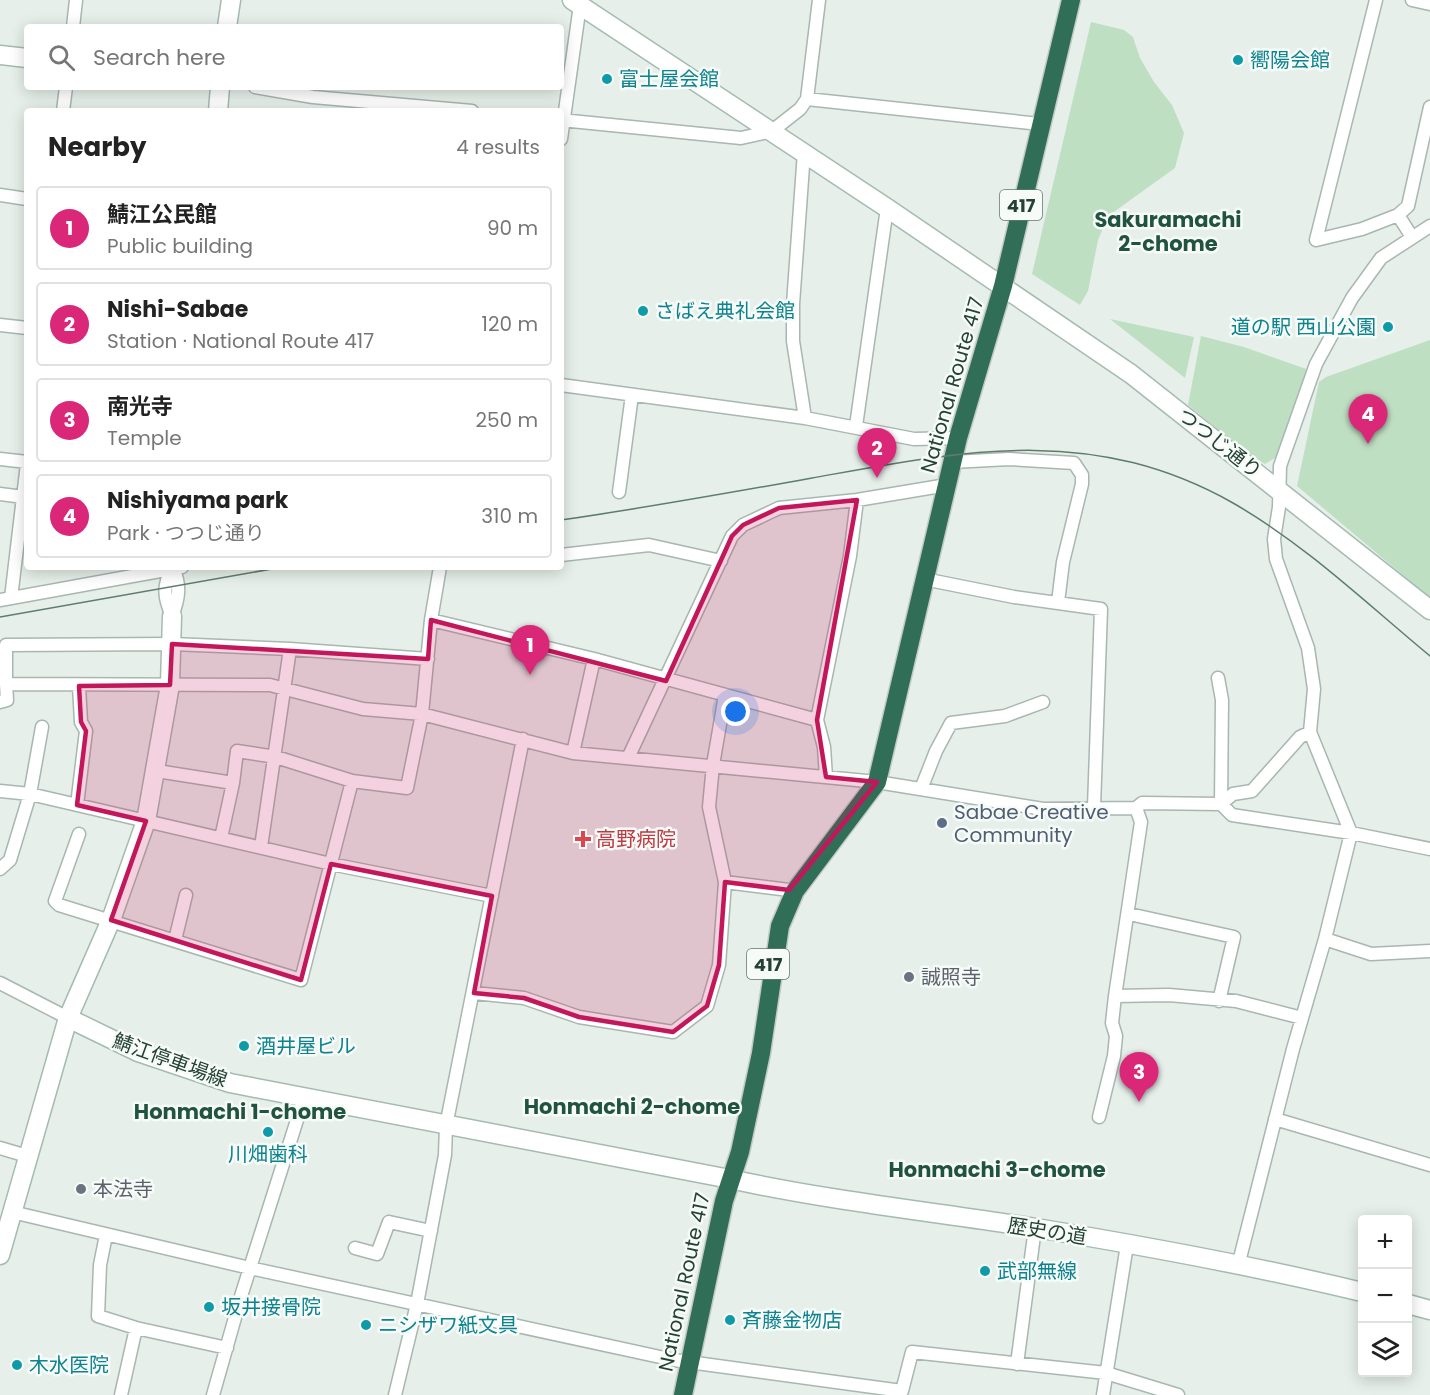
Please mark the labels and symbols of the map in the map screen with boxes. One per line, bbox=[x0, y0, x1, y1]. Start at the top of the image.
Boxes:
place label: 嚮陽会館 bbox=[1250, 46, 1330, 74]
marker: 嚮陽会館 bbox=[1231, 53, 1245, 67]
place label: 富士屋会館 bbox=[619, 65, 719, 93]
marker: 富士屋会館 bbox=[600, 72, 614, 86]
road number: 417 bbox=[1000, 190, 1042, 220]
district label: Sakuramachi 2-chome bbox=[1094, 205, 1242, 258]
street label: National Route 417 bbox=[913, 294, 991, 476]
place label: さばえ典礼会館 bbox=[655, 297, 795, 325]
marker: さばえ典礼会館 bbox=[636, 304, 650, 318]
place label: 道の駅 西山公園 bbox=[1231, 313, 1376, 341]
marker: 道の駅 西山公園 bbox=[1381, 320, 1395, 334]
pin: 4 bbox=[1348, 394, 1388, 444]
street label: つつじ通り bbox=[1172, 401, 1268, 485]
pin: 2 bbox=[858, 428, 896, 478]
pin: 1 bbox=[510, 626, 550, 675]
your location bbox=[721, 697, 750, 726]
place label: Sabae Creative Community bbox=[954, 798, 1109, 849]
marker: Sabae Creative Community bbox=[935, 816, 949, 830]
place label: 高野病院 bbox=[596, 825, 676, 853]
marker: 高野病院 bbox=[574, 830, 592, 848]
road number: 417 bbox=[747, 949, 789, 979]
place label: 誠照寺 bbox=[921, 963, 981, 991]
marker: 誠照寺 bbox=[902, 970, 916, 984]
street label: 鯖江停車場線 bbox=[109, 1026, 231, 1094]
place label: 酒井屋ビル bbox=[256, 1032, 356, 1060]
marker: 酒井屋ビル bbox=[237, 1039, 251, 1053]
pin: 3 bbox=[1120, 1052, 1158, 1102]
district label: Honmachi 2-chome bbox=[524, 1092, 740, 1121]
district label: Honmachi 1-chome bbox=[134, 1097, 346, 1126]
marker: 川畑歯科 bbox=[261, 1125, 275, 1139]
place label: 川畑歯科 bbox=[228, 1140, 308, 1168]
district label: Honmachi 3-chome bbox=[888, 1155, 1106, 1184]
place label: 本法寺 bbox=[93, 1175, 153, 1203]
marker: 本法寺 bbox=[74, 1182, 88, 1196]
street label: National Route 417 bbox=[651, 1190, 717, 1374]
street label: 歴史の道 bbox=[1005, 1211, 1089, 1251]
place label: 武部無線 bbox=[997, 1257, 1077, 1285]
marker: 武部無線 bbox=[978, 1264, 992, 1278]
place label: 坂井接骨院 bbox=[221, 1293, 321, 1321]
marker: 坂井接骨院 bbox=[202, 1300, 216, 1314]
place label: 斉藤金物店 bbox=[742, 1306, 842, 1334]
place label: ニシザワ紙文具 bbox=[378, 1311, 518, 1339]
marker: 斉藤金物店 bbox=[723, 1313, 737, 1327]
marker: ニシザワ紙文具 bbox=[359, 1318, 373, 1332]
place label: 木水医院 bbox=[29, 1351, 109, 1379]
marker: 木水医院 bbox=[10, 1358, 24, 1372]

